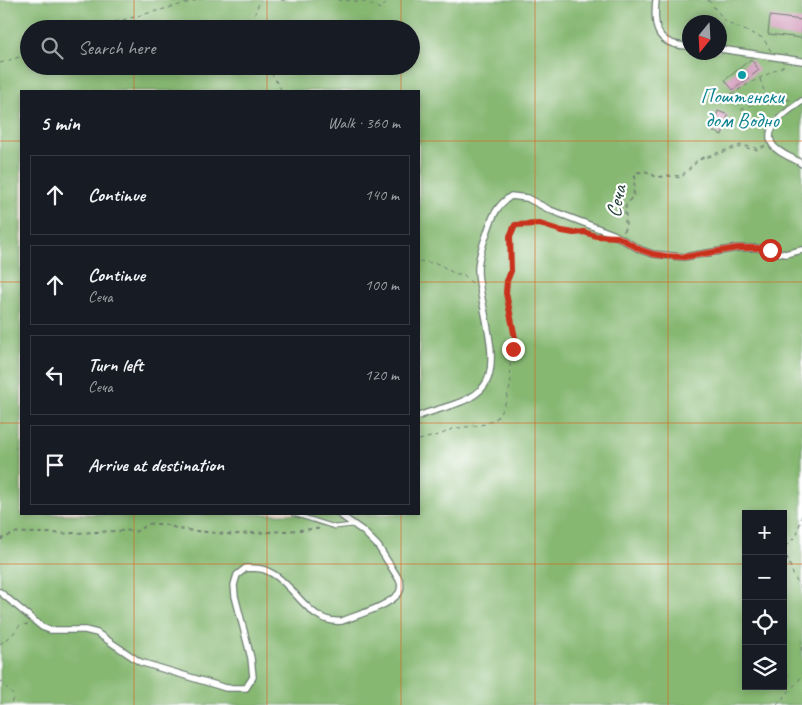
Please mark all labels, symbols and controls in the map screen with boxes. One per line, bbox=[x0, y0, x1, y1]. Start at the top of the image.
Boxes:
north arrow bbox=[682, 15, 727, 60]
search box bbox=[20, 20, 420, 75]
icon: search bbox=[38, 34, 66, 62]
text: Search here bbox=[78, 36, 155, 60]
marker: Поштенски дом Водно bbox=[736, 69, 748, 81]
place label: Поштенски дом Водно bbox=[701, 83, 786, 133]
text: 5 min bbox=[40, 110, 80, 136]
text: Walk · 360 m bbox=[328, 113, 400, 133]
icon: ahead bbox=[41, 181, 69, 209]
street label: Сеча bbox=[600, 181, 632, 220]
text: Continue bbox=[88, 183, 145, 207]
text: 140 m bbox=[365, 185, 399, 205]
route start bbox=[759, 239, 782, 262]
text: Continue bbox=[88, 263, 145, 287]
icon: ahead bbox=[41, 271, 69, 299]
text: 100 m bbox=[365, 275, 399, 295]
text: Сеча bbox=[88, 287, 113, 307]
route end bbox=[502, 338, 525, 361]
text: Turn left bbox=[88, 353, 143, 377]
icon: left bbox=[41, 361, 69, 389]
text: 120 m bbox=[365, 365, 399, 385]
text: Сеча bbox=[88, 377, 113, 397]
icon: arrive bbox=[41, 451, 69, 479]
text: Arrive at destination bbox=[88, 453, 224, 477]
map controls bbox=[742, 510, 787, 690]
button: + bbox=[742, 510, 787, 555]
button: − bbox=[742, 555, 787, 600]
button: locate bbox=[742, 600, 787, 645]
button: layers bbox=[742, 645, 787, 690]

